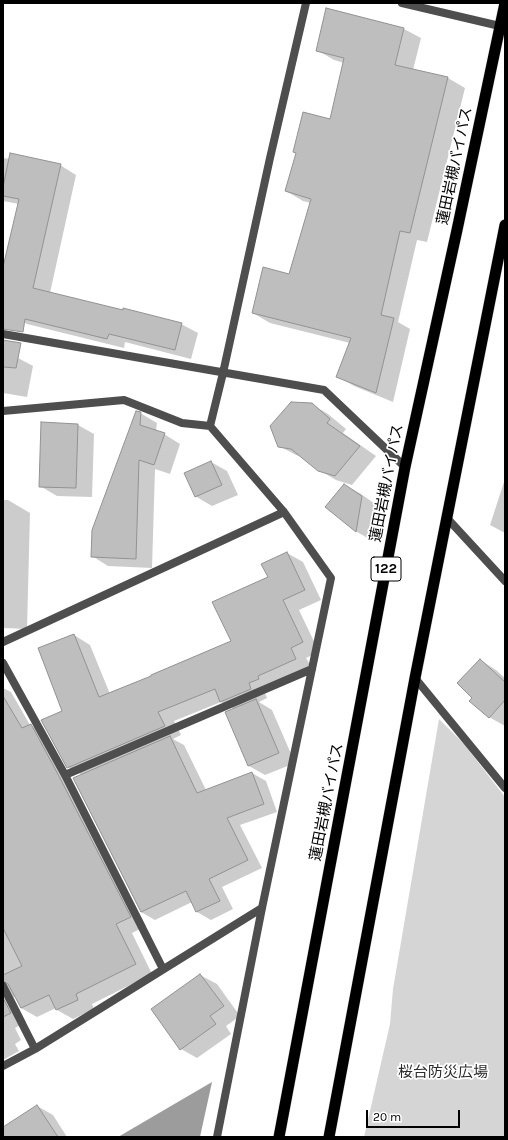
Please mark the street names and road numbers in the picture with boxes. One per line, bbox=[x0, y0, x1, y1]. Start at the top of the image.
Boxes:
street label: 蓮田岩槻バイパス bbox=[434, 105, 476, 227]
street label: 蓮田岩槻バイパス bbox=[367, 422, 407, 544]
road number: 122 bbox=[371, 557, 401, 581]
street label: 蓮田岩槻バイパス bbox=[307, 741, 347, 863]

